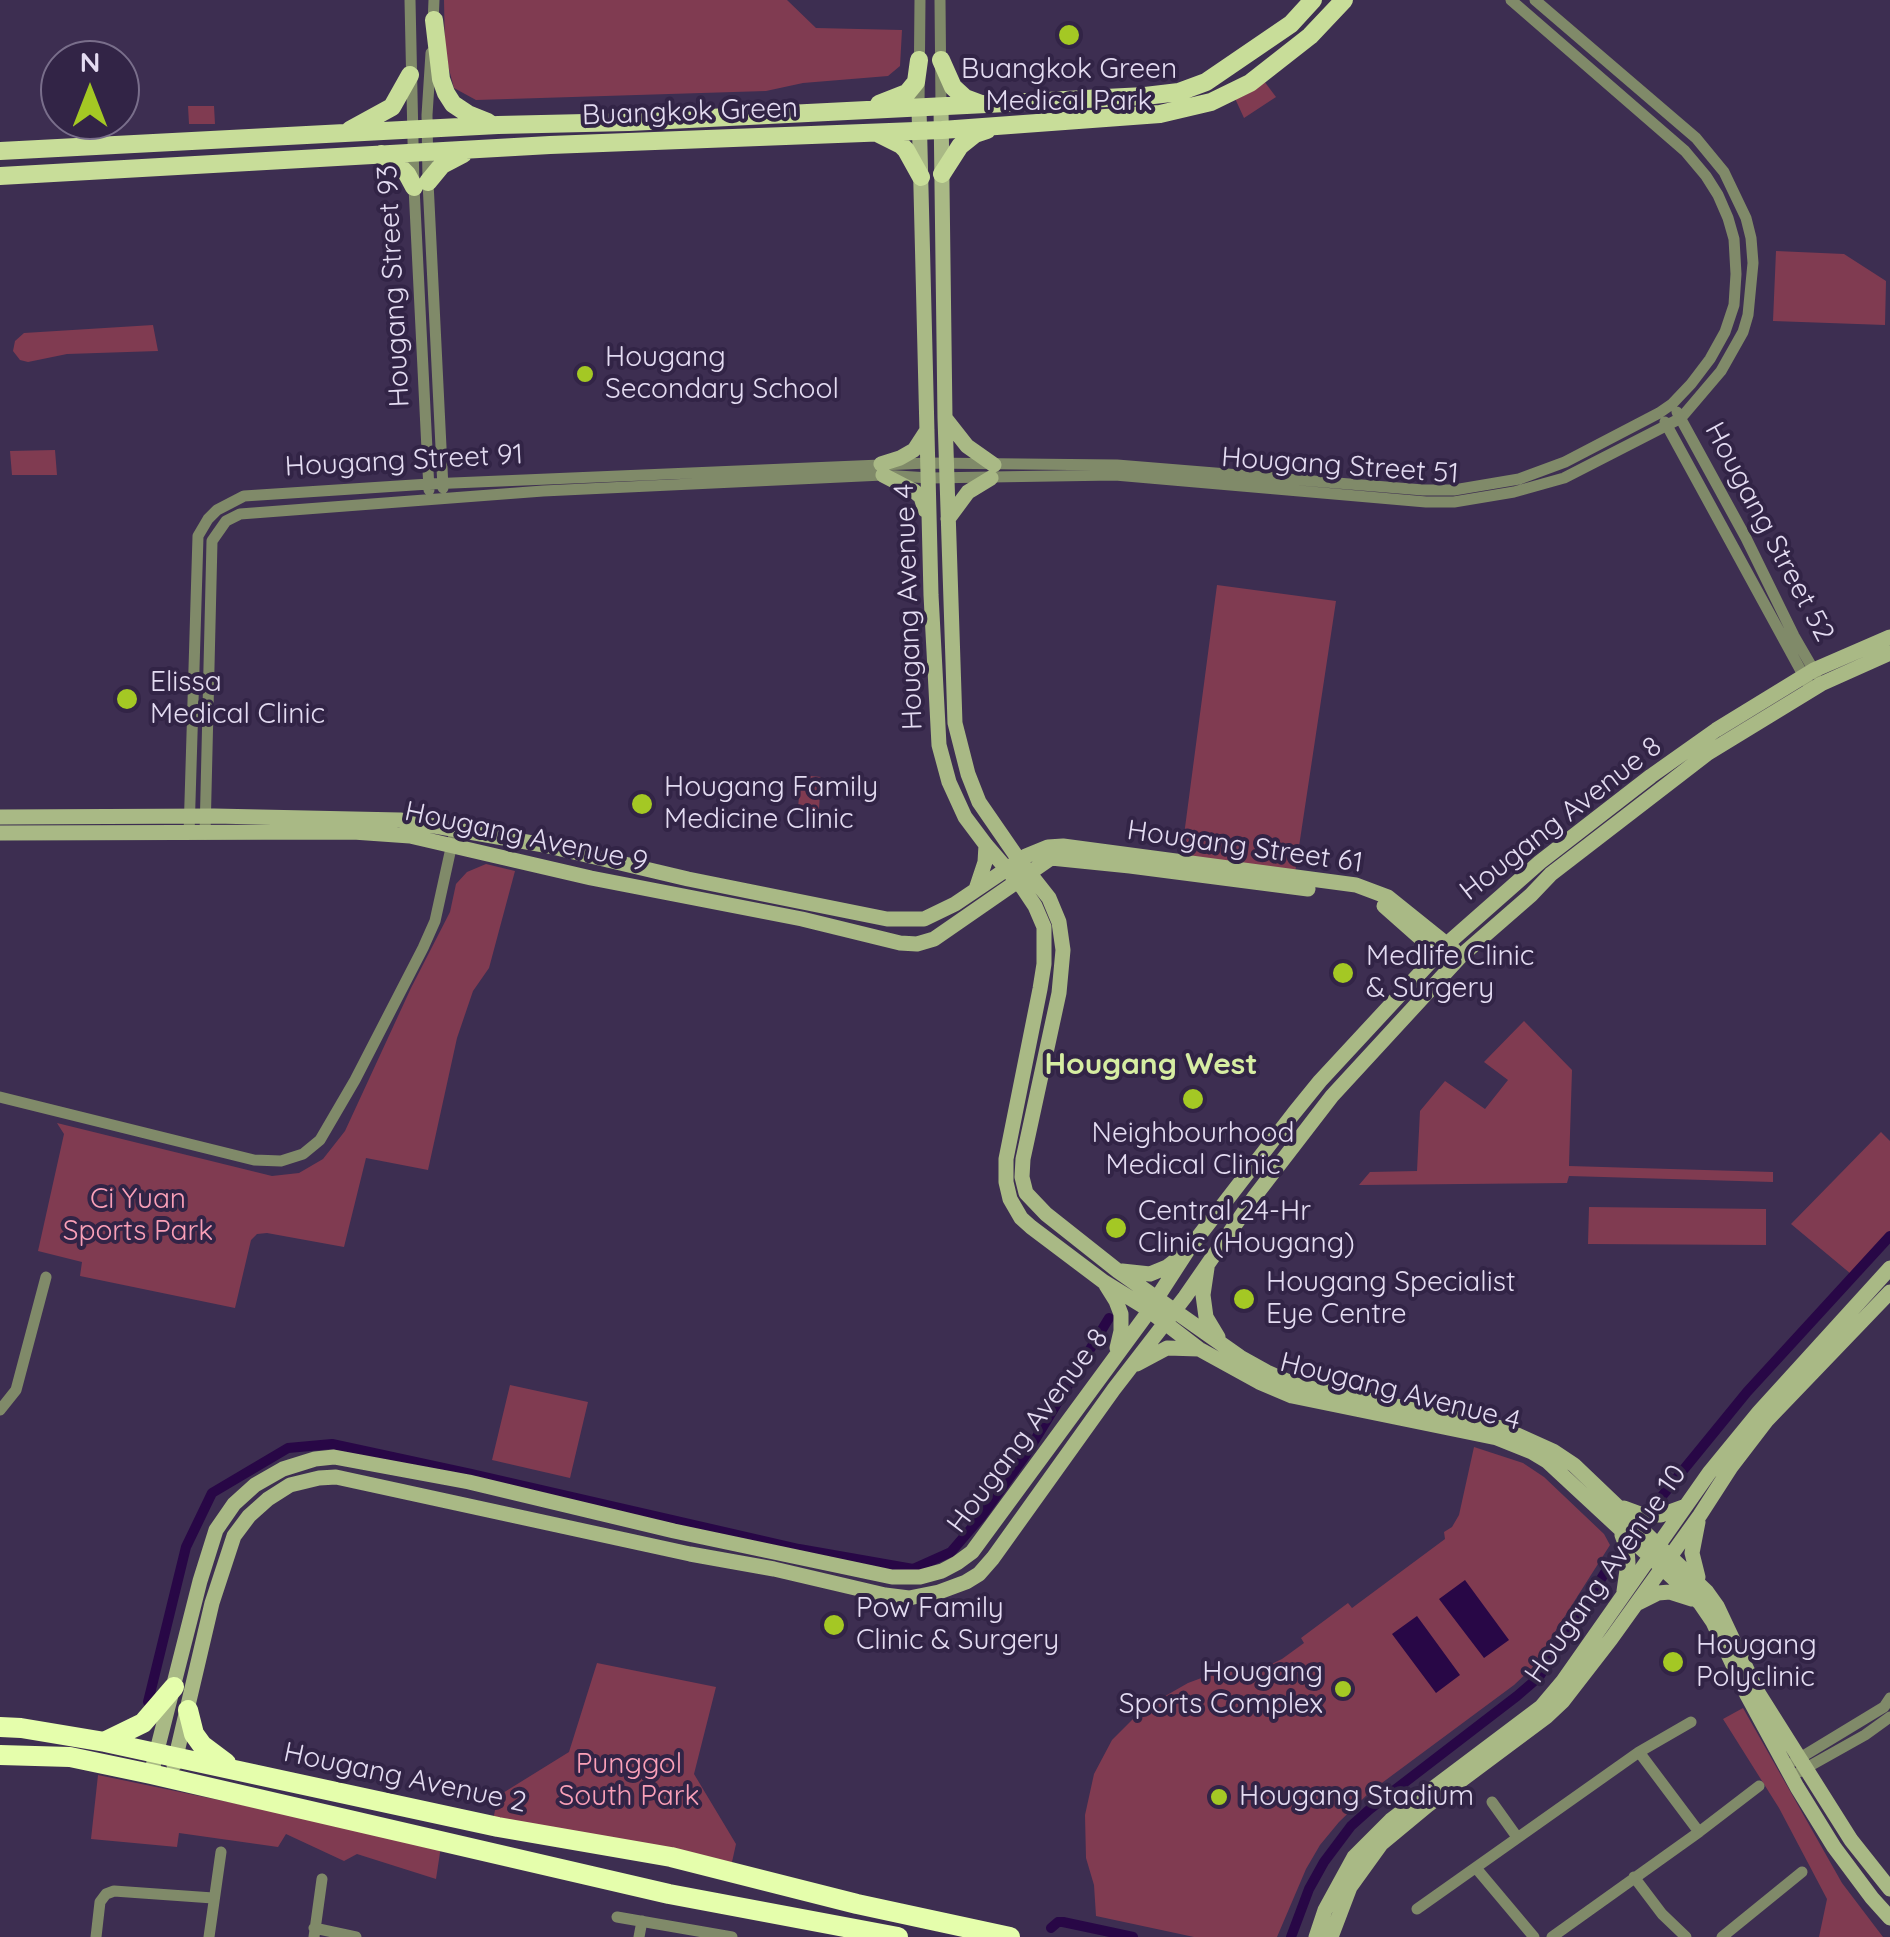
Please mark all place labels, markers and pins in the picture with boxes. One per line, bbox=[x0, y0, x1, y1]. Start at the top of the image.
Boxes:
marker: Buangkok Green Medical Park bbox=[1056, 22, 1082, 48]
place label: Buangkok Green Medical Park bbox=[961, 53, 1177, 119]
place label: Hougang Secondary School bbox=[605, 341, 839, 407]
marker: Hougang Secondary School bbox=[574, 363, 596, 385]
place label: Elissa Medical Clinic bbox=[150, 666, 325, 732]
marker: Elissa Medical Clinic bbox=[114, 686, 140, 712]
place label: Hougang Family Medicine Clinic bbox=[664, 771, 878, 837]
marker: Hougang Family Medicine Clinic bbox=[629, 791, 655, 817]
place label: Medlife Clinic & Surgery bbox=[1366, 940, 1534, 1006]
marker: Medlife Clinic & Surgery bbox=[1330, 960, 1356, 986]
marker: Neighbourhood Medical Clinic bbox=[1180, 1086, 1206, 1112]
place label: Neighbourhood Medical Clinic bbox=[1092, 1117, 1294, 1183]
place label: Central 24-Hr Clinic (Hougang) bbox=[1138, 1195, 1355, 1261]
marker: Central 24-Hr Clinic (Hougang) bbox=[1103, 1215, 1129, 1241]
place label: Hougang Specialist Eye Centre bbox=[1266, 1266, 1515, 1332]
marker: Hougang Specialist Eye Centre bbox=[1231, 1286, 1257, 1312]
place label: Pow Family Clinic & Surgery bbox=[856, 1592, 1059, 1658]
marker: Pow Family Clinic & Surgery bbox=[821, 1612, 847, 1638]
place label: Hougang Polyclinic bbox=[1696, 1629, 1817, 1695]
marker: Hougang Polyclinic bbox=[1660, 1649, 1686, 1675]
place label: Hougang Sports Complex bbox=[1119, 1656, 1323, 1722]
marker: Hougang Sports Complex bbox=[1332, 1678, 1354, 1700]
place label: Hougang Stadium bbox=[1239, 1780, 1474, 1814]
marker: Hougang Stadium bbox=[1208, 1786, 1230, 1808]

